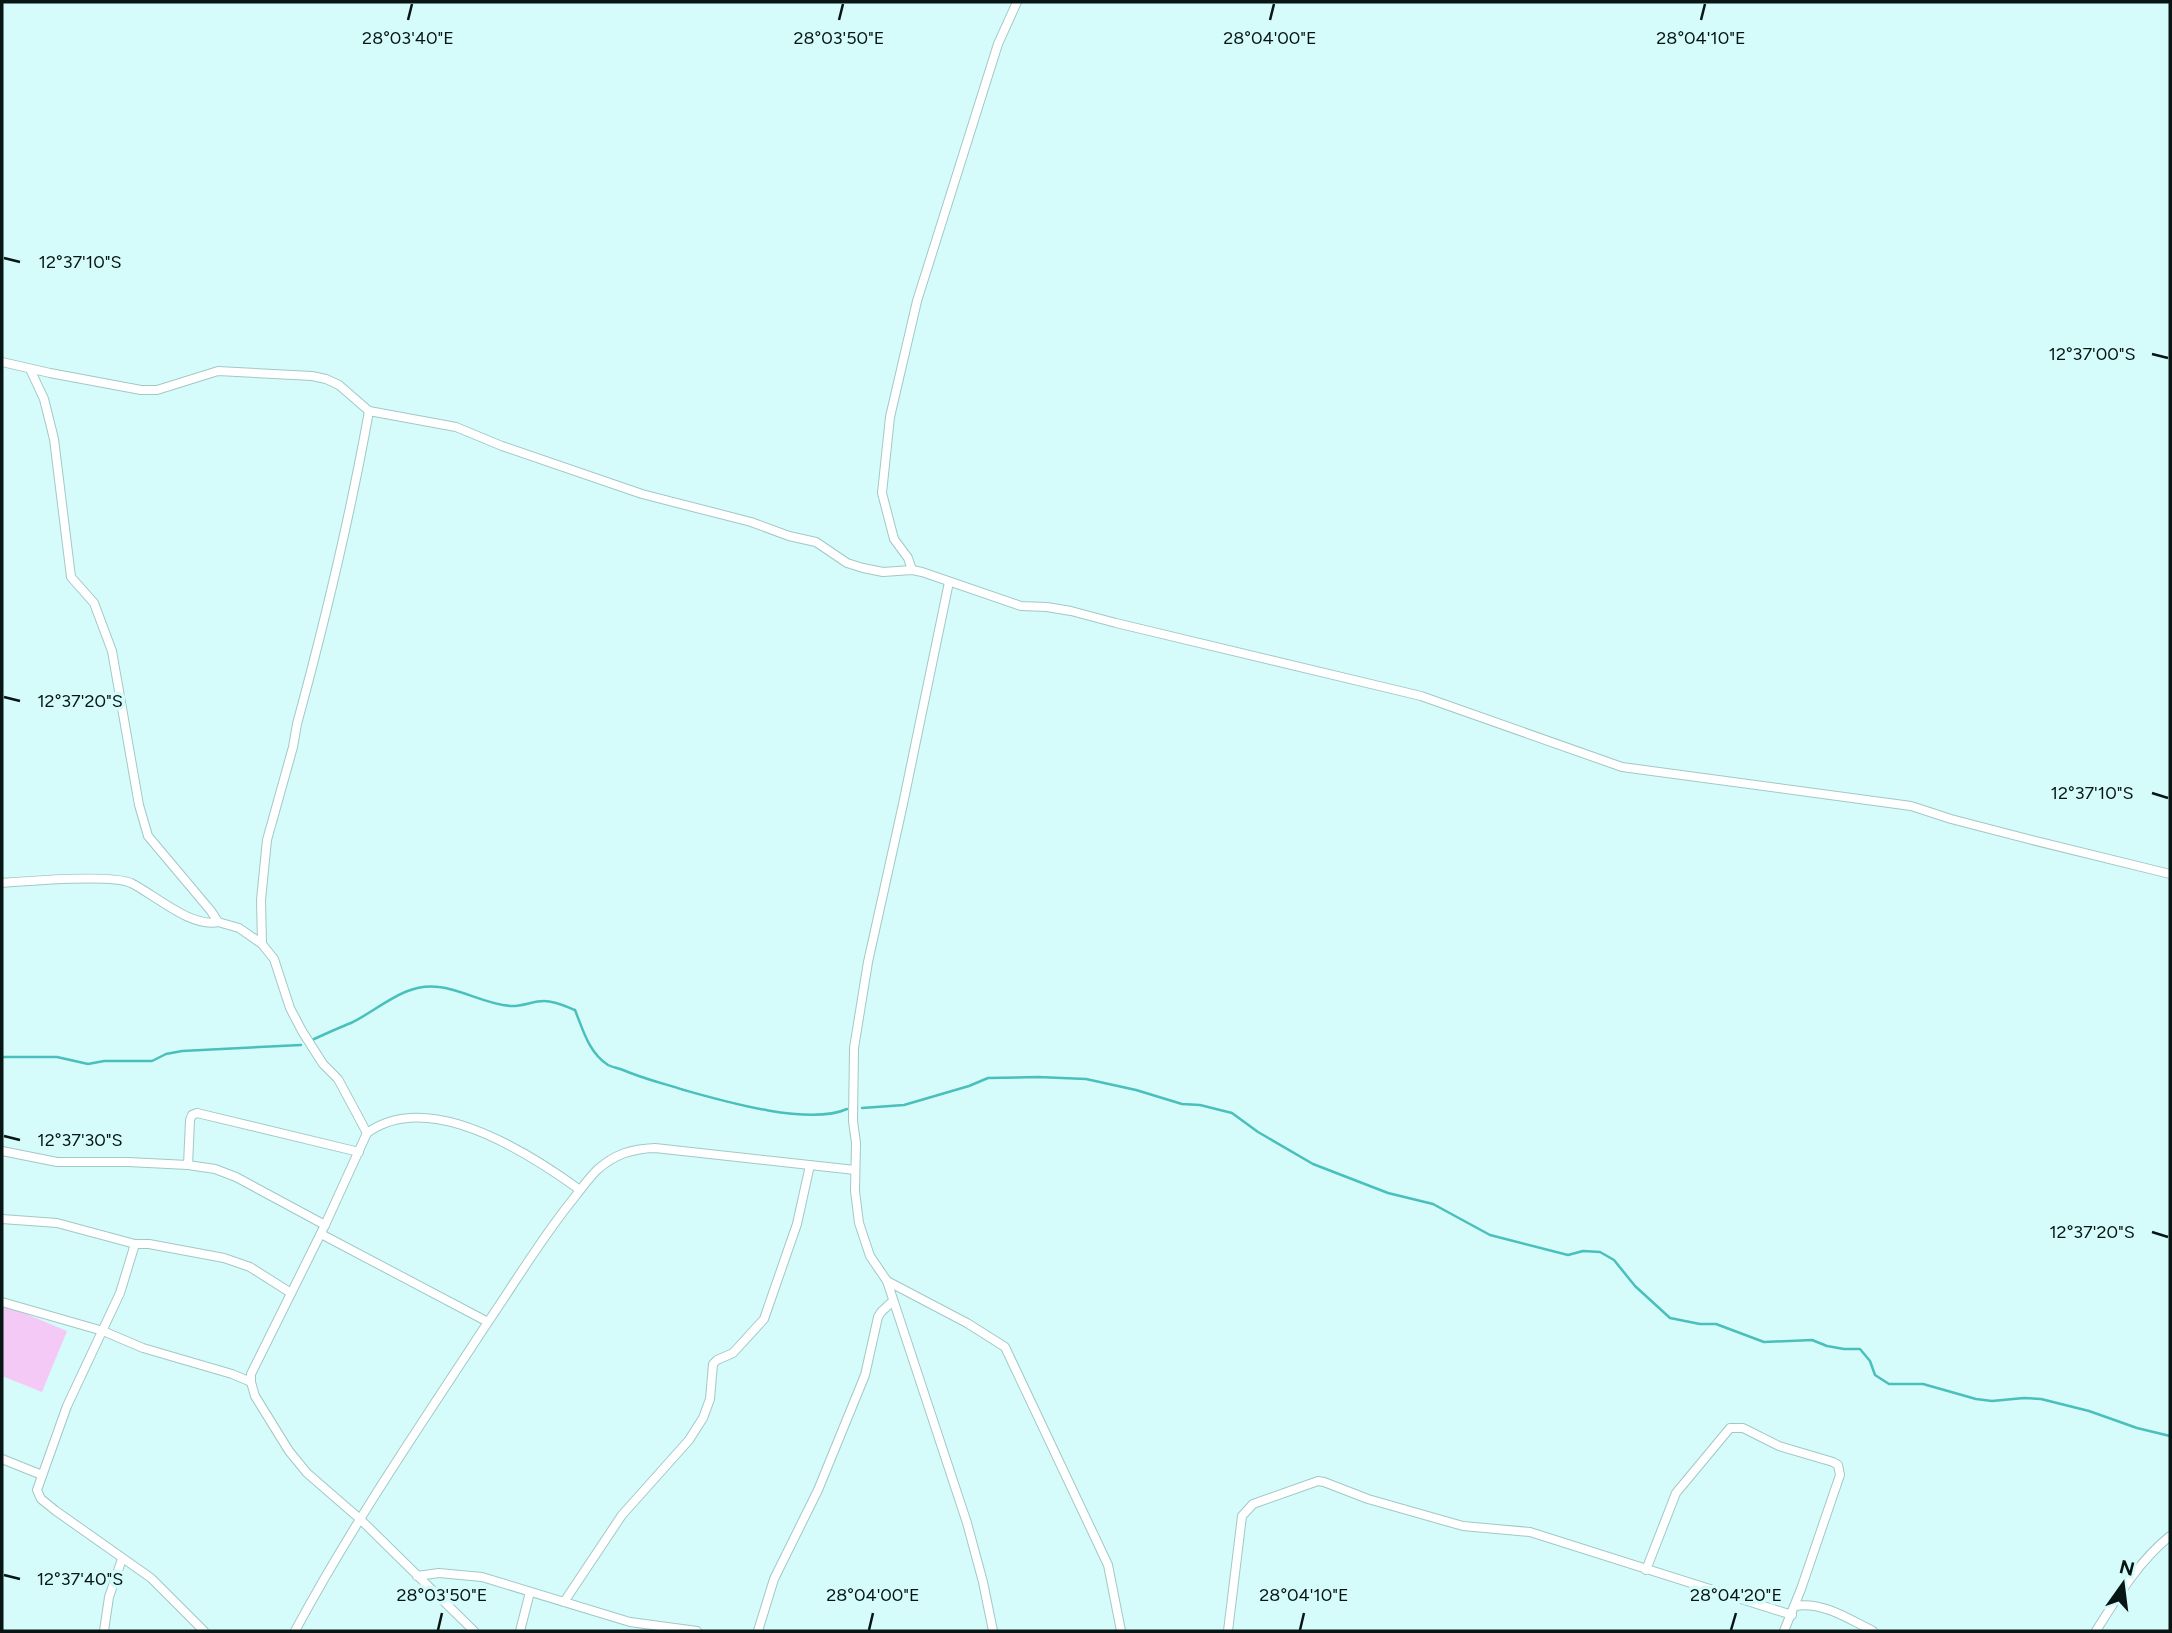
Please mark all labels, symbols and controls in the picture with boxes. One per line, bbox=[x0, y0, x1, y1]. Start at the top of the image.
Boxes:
text: 28°03'40"E bbox=[362, 27, 454, 49]
text: 28°03'50"E bbox=[794, 27, 885, 49]
text: 28°04'00"E bbox=[1223, 27, 1317, 49]
text: 28°04'10"E bbox=[1656, 27, 1746, 49]
text: 12°37'10"S bbox=[39, 251, 121, 273]
text: 12°37'00"S bbox=[2048, 343, 2136, 365]
text: 12°37'20"S bbox=[37, 690, 123, 712]
text: 12°37'10"S bbox=[2051, 782, 2133, 804]
text: 12°37'30"S bbox=[37, 1129, 123, 1151]
text: 12°37'20"S bbox=[2049, 1221, 2135, 1243]
north arrow bbox=[2088, 1549, 2158, 1619]
text: N bbox=[2117, 1555, 2137, 1581]
text: 12°37'40"S bbox=[37, 1568, 123, 1590]
text: 28°03'50"E bbox=[397, 1584, 488, 1606]
text: 28°04'00"E bbox=[826, 1584, 920, 1606]
text: 28°04'10"E bbox=[1259, 1584, 1349, 1606]
text: 28°04'20"E bbox=[1690, 1584, 1782, 1606]

